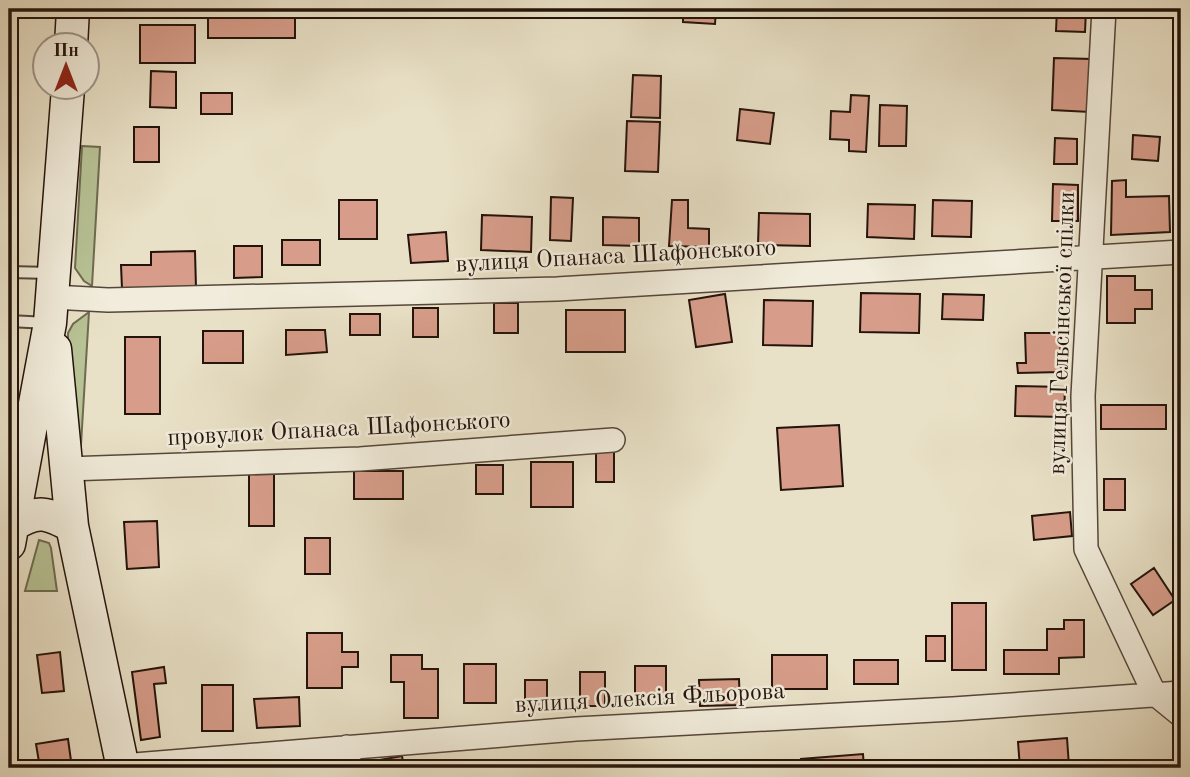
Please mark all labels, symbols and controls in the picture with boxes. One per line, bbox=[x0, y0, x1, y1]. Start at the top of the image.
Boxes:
north arrow bbox=[32, 32, 102, 102]
text: Пн bbox=[53, 42, 79, 61]
street label: вулиця Гельсінської спілки bbox=[1046, 191, 1080, 475]
street label: вулиця Опанаса Шафонського bbox=[455, 237, 777, 277]
street label: провулок Опанаса Шафонського bbox=[167, 409, 511, 451]
street label: вулиця Олексія Фльорова bbox=[514, 680, 786, 718]

